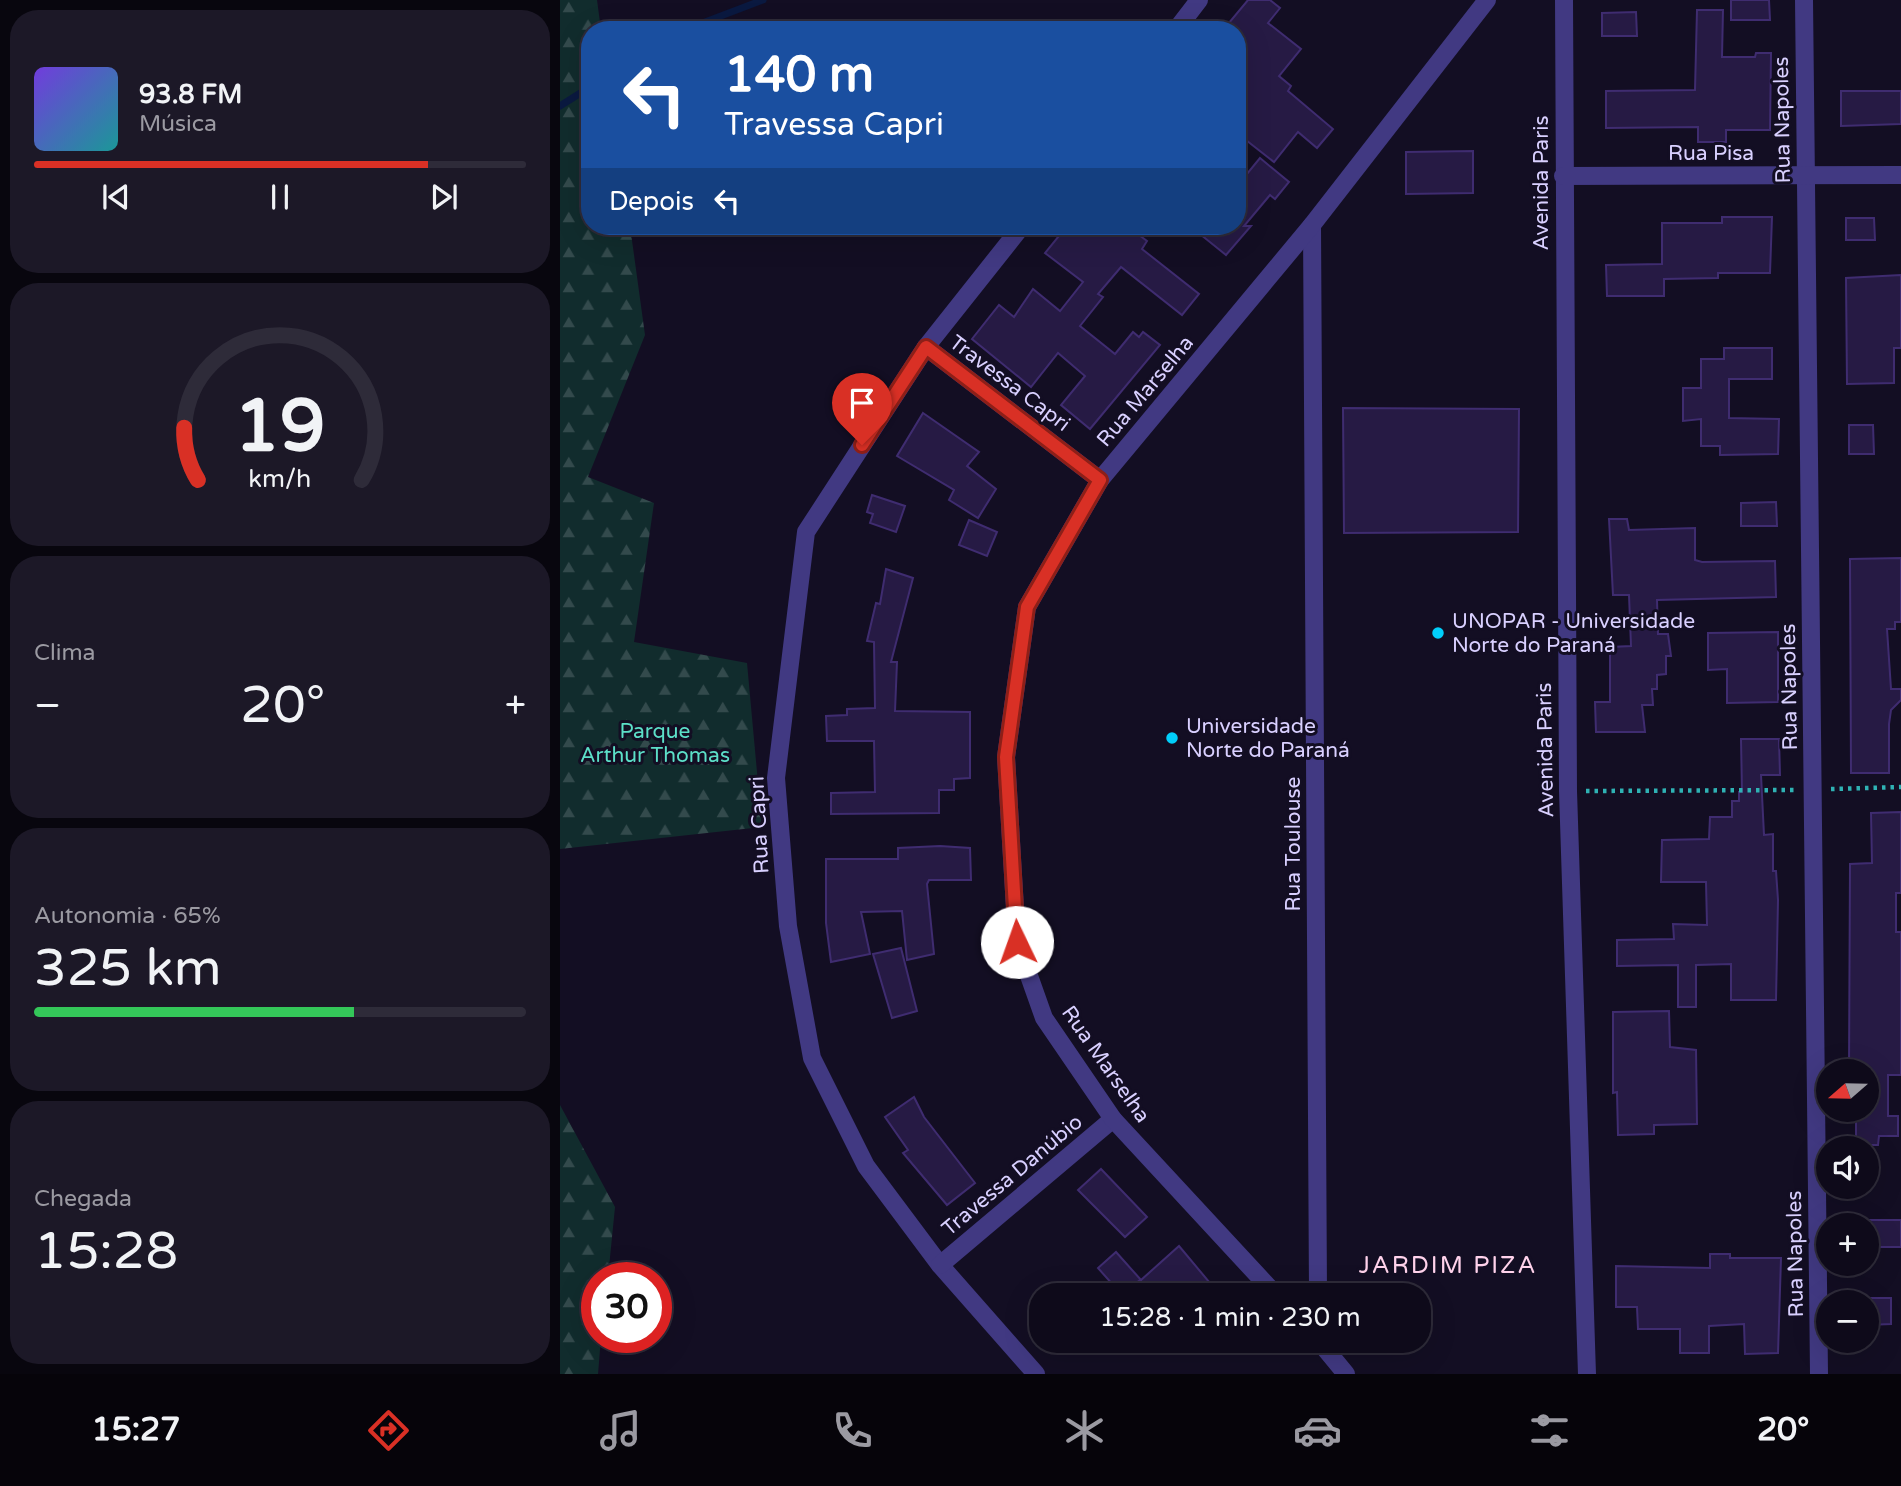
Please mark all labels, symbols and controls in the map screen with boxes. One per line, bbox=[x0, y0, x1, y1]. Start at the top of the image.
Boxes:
text: 140 m bbox=[724, 46, 874, 105]
icon: left bbox=[609, 49, 700, 140]
street label: Rua Napoles bbox=[1769, 56, 1796, 184]
text: 93.8 FM bbox=[139, 79, 242, 110]
text: Travessa Capri bbox=[724, 106, 944, 144]
text: Música bbox=[139, 110, 217, 138]
street label: Avenida Paris bbox=[1529, 115, 1554, 251]
street label: Rua Pisa bbox=[1668, 141, 1754, 166]
icon: previous bbox=[97, 178, 135, 216]
icon: pause bbox=[261, 178, 299, 216]
icon: next bbox=[425, 178, 463, 216]
icon: left bbox=[708, 182, 746, 220]
text: Depois bbox=[609, 186, 694, 217]
street label: Travessa Capri bbox=[945, 330, 1075, 437]
street label: Rua Marselha bbox=[1092, 331, 1199, 452]
pin bbox=[832, 373, 892, 445]
text: 19 bbox=[234, 384, 326, 472]
icon: arrive bbox=[843, 384, 881, 422]
text: km/h bbox=[249, 464, 311, 494]
place label: UNOPAR - Universidade Norte do Paraná bbox=[1452, 609, 1695, 658]
street label: Rua Napoles bbox=[1776, 623, 1803, 751]
marker: UNOPAR - Universidade Norte do Paraná bbox=[1430, 625, 1446, 641]
text: Clima bbox=[34, 639, 95, 667]
text: 20° bbox=[240, 674, 325, 737]
street label: Avenida Paris bbox=[1532, 682, 1559, 818]
text: − bbox=[34, 683, 61, 729]
text: + bbox=[505, 683, 526, 729]
place label: Universidade Norte do Paraná bbox=[1186, 714, 1350, 763]
park label: Parque Arthur Thomas bbox=[580, 719, 730, 768]
marker: Universidade Norte do Paraná bbox=[1164, 730, 1180, 746]
street label: Rua Capri bbox=[744, 775, 775, 875]
street label: Rua Toulouse bbox=[1281, 777, 1306, 911]
text: Autonomia · 65% bbox=[34, 902, 221, 930]
position arrow bbox=[980, 905, 1054, 979]
text: 325 km bbox=[34, 937, 222, 1000]
street label: Rua Marselha bbox=[1056, 1001, 1155, 1128]
north arrow bbox=[1816, 1059, 1880, 1122]
map controls bbox=[1816, 1059, 1879, 1353]
street label: Travessa Danúbio bbox=[937, 1109, 1088, 1241]
button: sound bbox=[1816, 1136, 1879, 1199]
text: Chegada bbox=[34, 1185, 132, 1213]
street label: Rua Napoles bbox=[1782, 1190, 1809, 1318]
button: + bbox=[1816, 1213, 1879, 1276]
text: 15:28 bbox=[34, 1220, 178, 1283]
district label: JARDIM PIZA bbox=[1359, 1251, 1537, 1280]
speed limit sign: 30 bbox=[581, 1262, 672, 1353]
button: − bbox=[1816, 1290, 1879, 1353]
text: 15:28 · 1 min · 230 m bbox=[1099, 1302, 1361, 1333]
icon: directions bbox=[364, 1406, 413, 1455]
icon: music bbox=[596, 1406, 645, 1455]
icon: phone bbox=[828, 1406, 877, 1455]
icon: climate bbox=[1060, 1406, 1109, 1455]
icon: car bbox=[1293, 1406, 1342, 1455]
icon: filters bbox=[1525, 1406, 1574, 1455]
text: 15:27 bbox=[92, 1411, 180, 1449]
text: 20° bbox=[1757, 1411, 1809, 1449]

